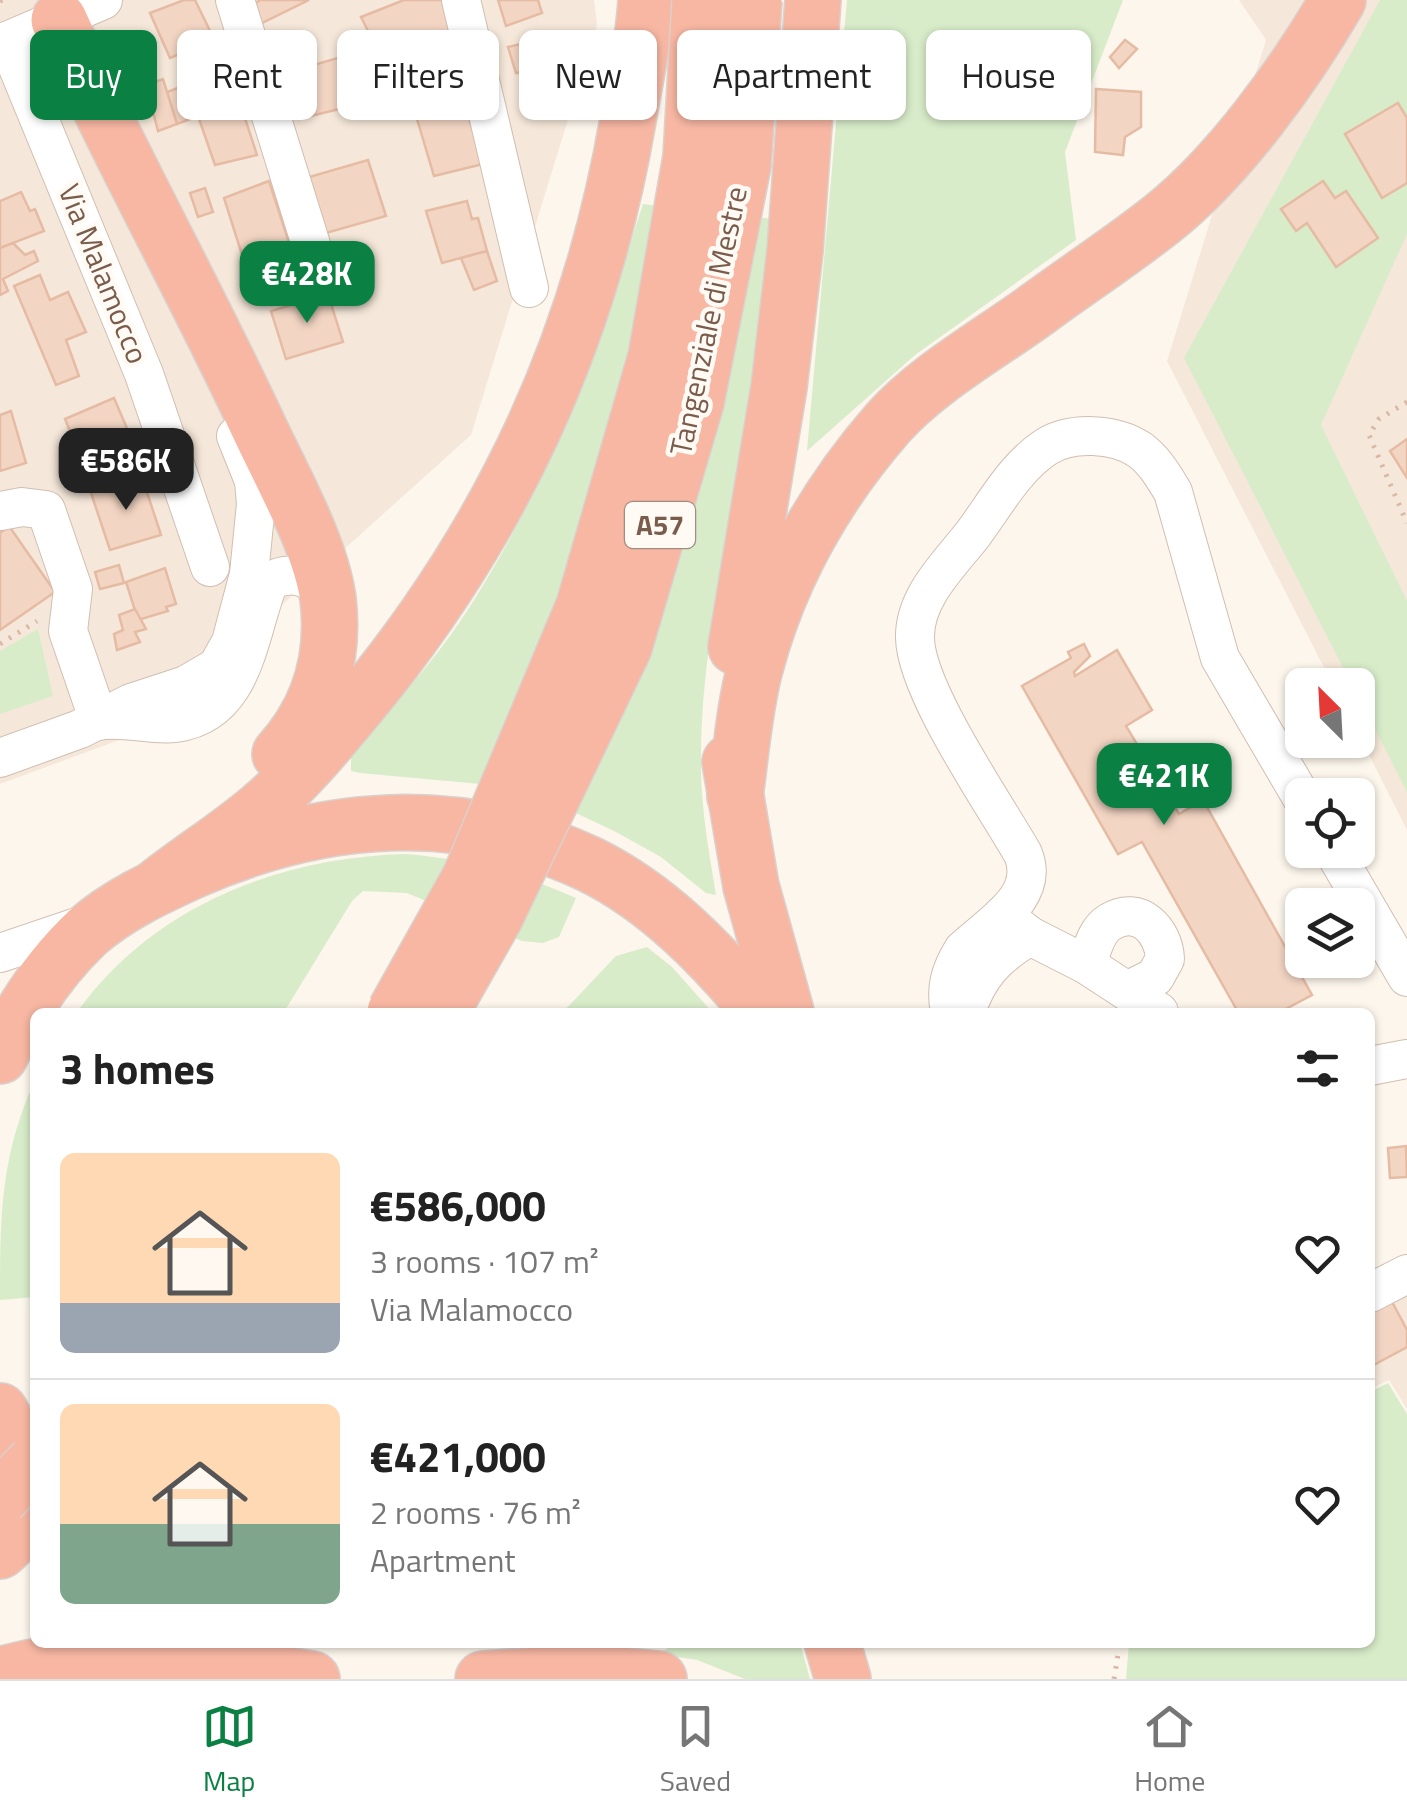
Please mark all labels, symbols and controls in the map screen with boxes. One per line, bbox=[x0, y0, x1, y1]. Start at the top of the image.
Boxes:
chip: Buy bbox=[30, 30, 157, 120]
chip: Rent bbox=[177, 30, 317, 120]
chip: Filters bbox=[337, 30, 499, 120]
chip: New bbox=[519, 30, 657, 120]
chip: Apartment bbox=[677, 30, 906, 120]
chip: House bbox=[926, 30, 1091, 120]
street label: Via Malamocco bbox=[47, 177, 161, 371]
street label: Tangenziale di Mestre bbox=[657, 182, 759, 459]
pin: €428K bbox=[237, 241, 377, 326]
text: €428K bbox=[262, 249, 352, 297]
pin: €586K bbox=[56, 428, 196, 513]
text: €586K bbox=[81, 436, 171, 484]
road number: A57 bbox=[625, 502, 695, 548]
north arrow bbox=[1285, 668, 1375, 758]
map controls bbox=[1285, 668, 1375, 978]
pin: €421K bbox=[1094, 743, 1234, 828]
text: €421K bbox=[1119, 751, 1209, 799]
button: locate bbox=[1285, 778, 1375, 868]
button: layers bbox=[1285, 888, 1375, 978]
text: 3 homes bbox=[60, 1036, 215, 1100]
icon: filters bbox=[1290, 1041, 1345, 1096]
text: €586,000 bbox=[370, 1173, 546, 1237]
icon: home bbox=[140, 1193, 260, 1313]
icon: heart bbox=[1290, 1226, 1345, 1281]
text: 3 rooms · 107 m² bbox=[370, 1237, 599, 1285]
text: Via Malamocco bbox=[370, 1285, 573, 1333]
text: €421,000 bbox=[370, 1424, 546, 1488]
icon: home bbox=[140, 1444, 260, 1564]
icon: heart bbox=[1290, 1477, 1345, 1532]
text: 2 rooms · 76 m² bbox=[370, 1488, 581, 1536]
text: Apartment bbox=[370, 1536, 516, 1584]
tab: Map bbox=[202, 1699, 257, 1802]
tab: Saved bbox=[660, 1699, 731, 1802]
tab: Home bbox=[1134, 1699, 1205, 1802]

